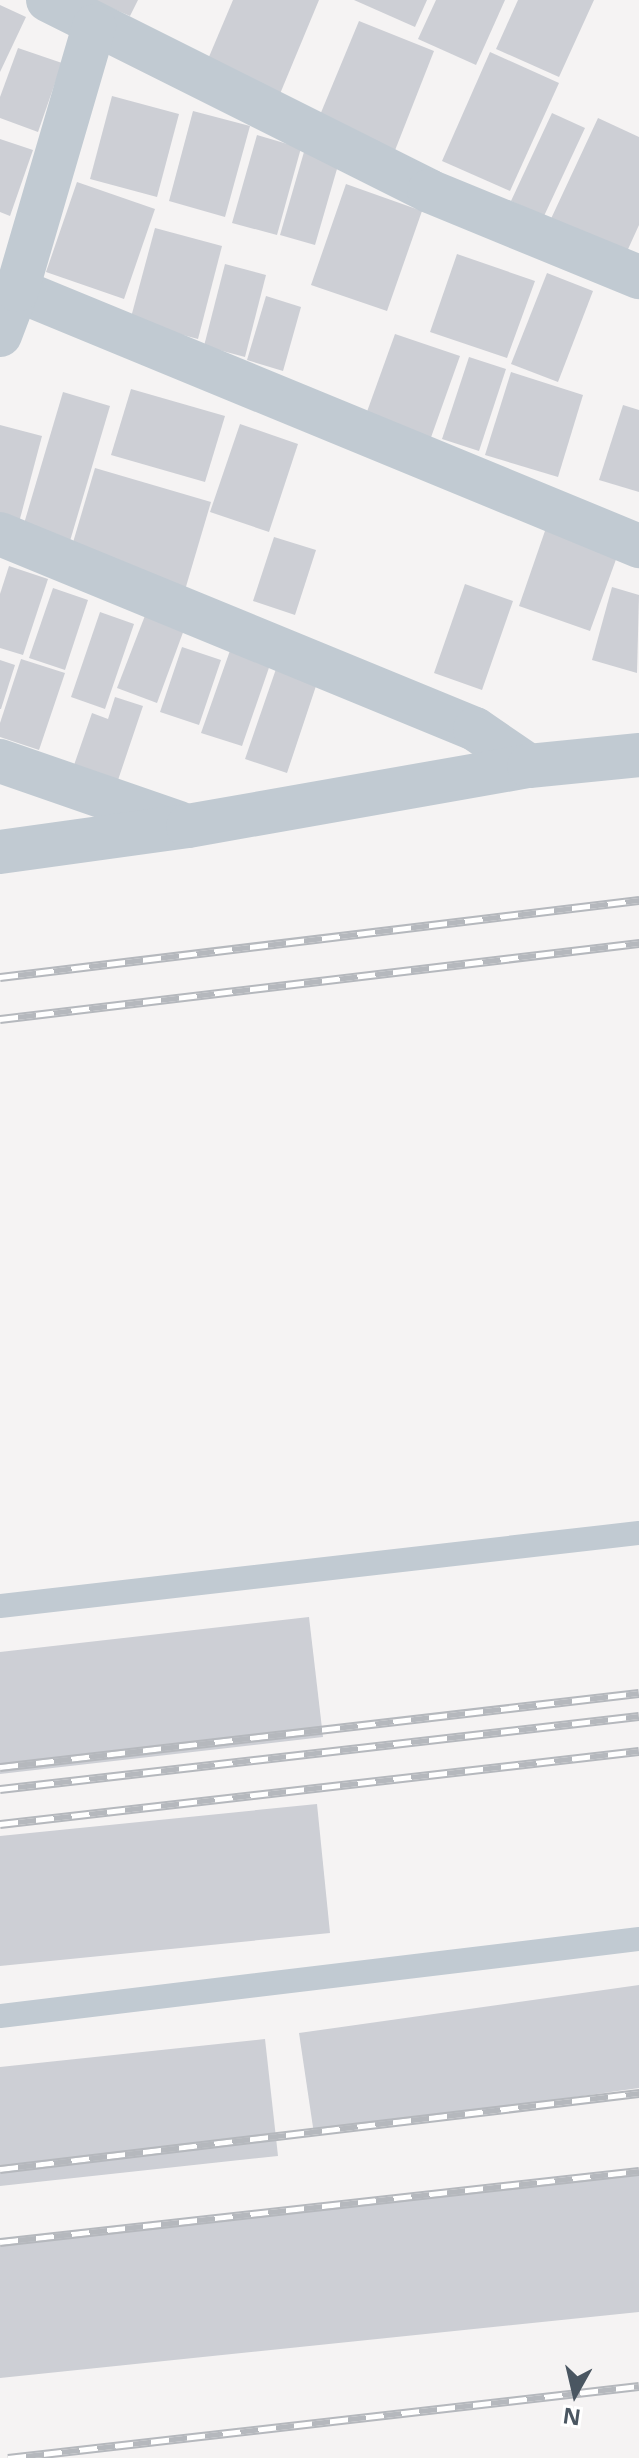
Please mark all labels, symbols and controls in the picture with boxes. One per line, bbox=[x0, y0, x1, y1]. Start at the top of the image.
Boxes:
north arrow bbox=[535, 2354, 615, 2434]
text: N bbox=[561, 2402, 583, 2434]

